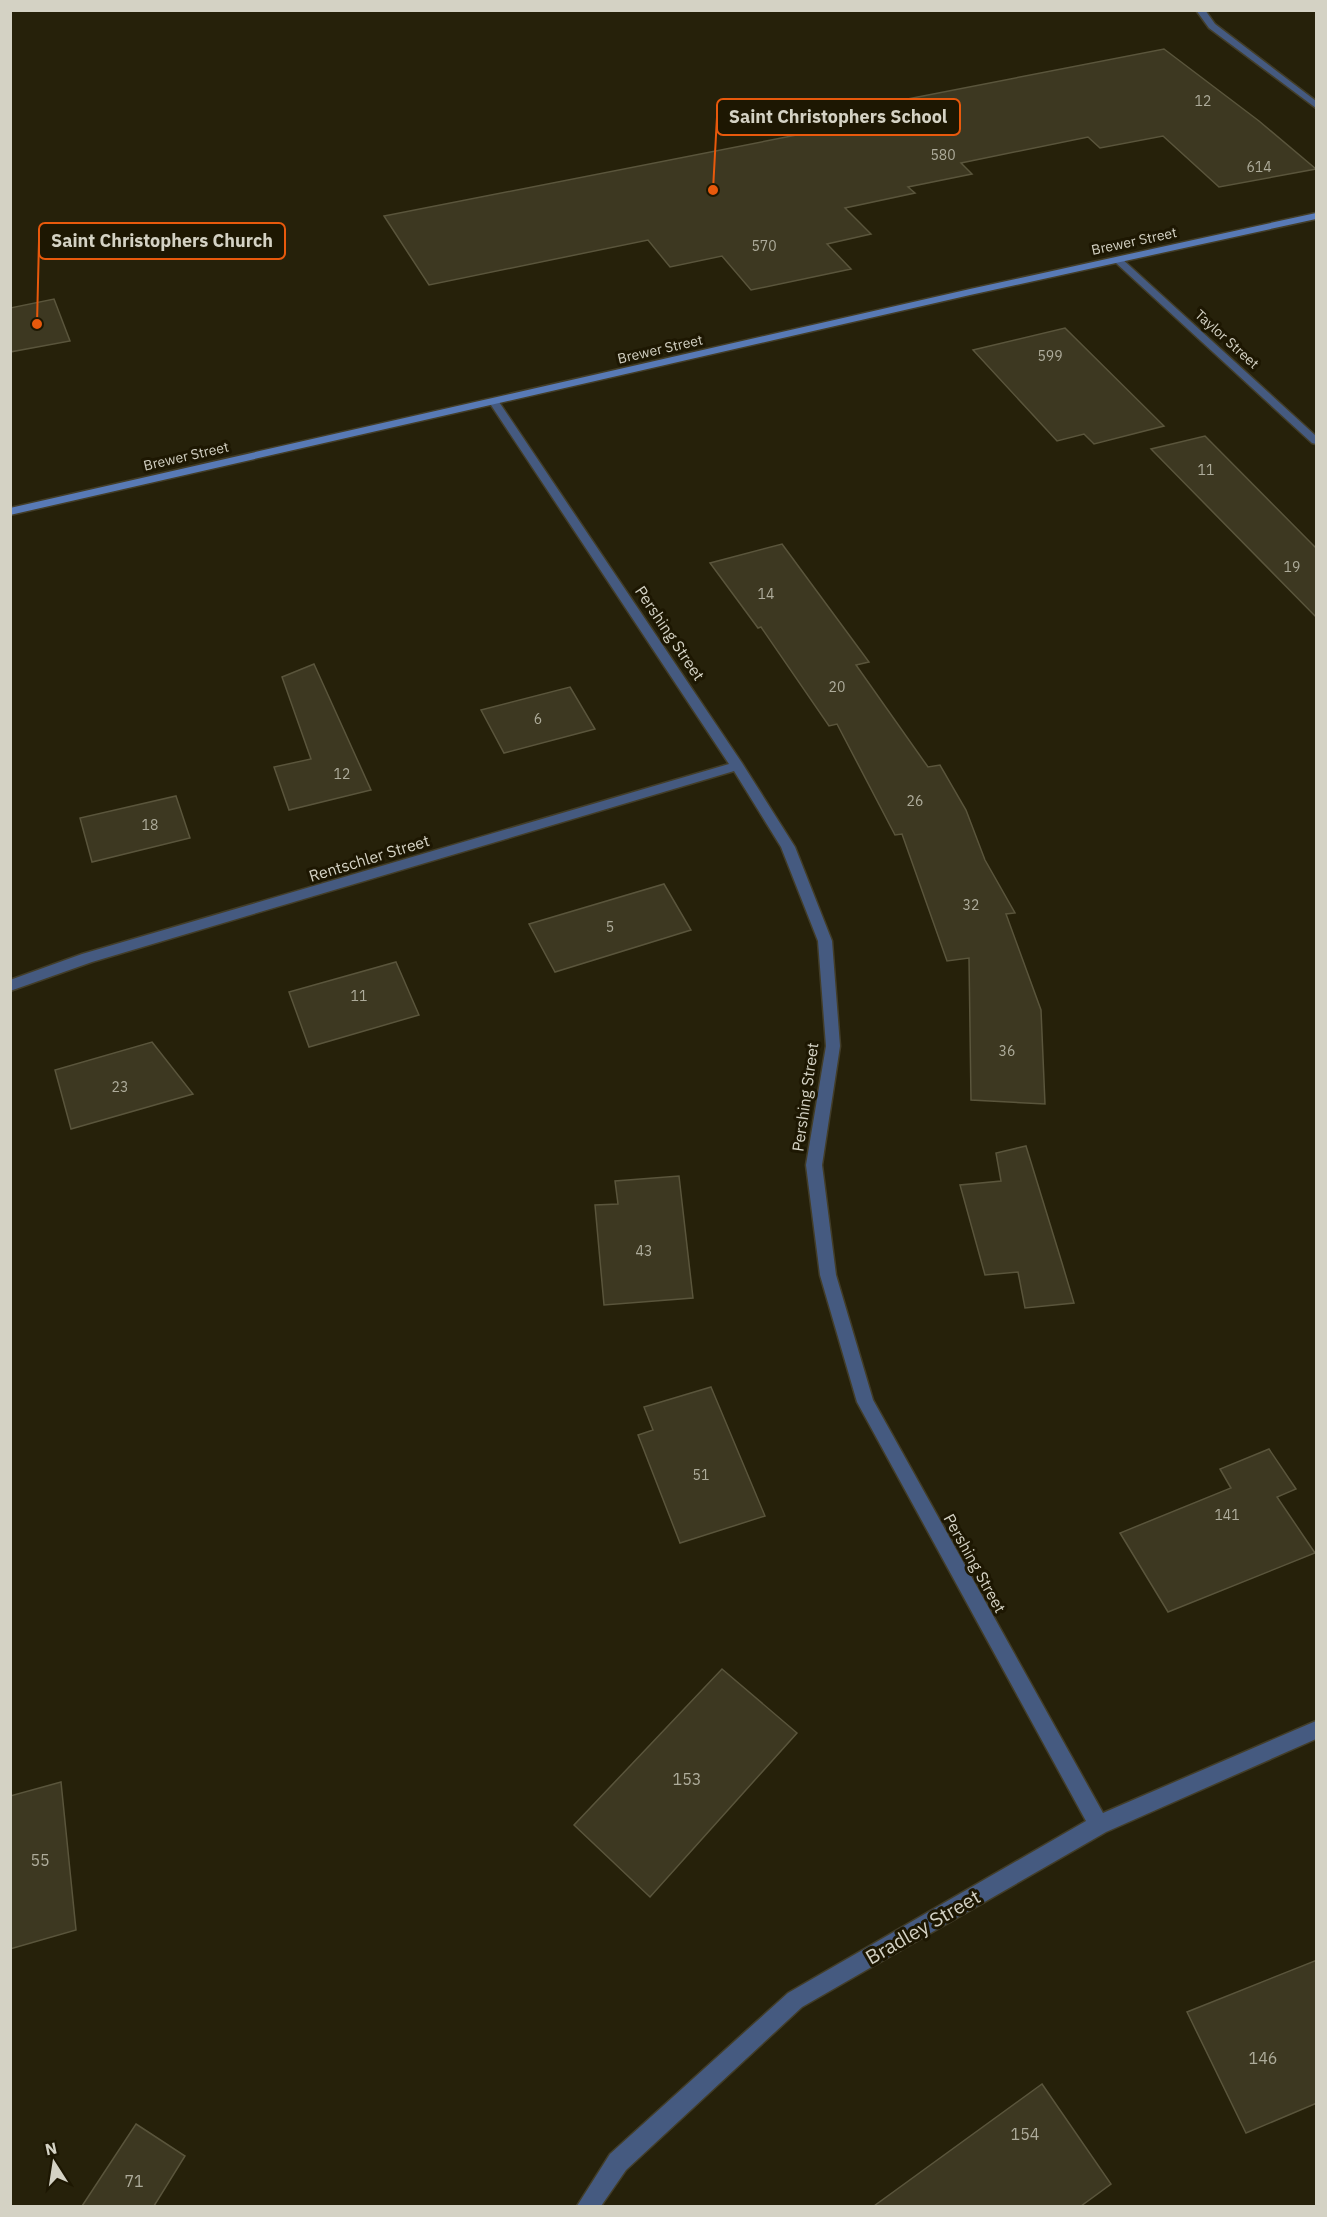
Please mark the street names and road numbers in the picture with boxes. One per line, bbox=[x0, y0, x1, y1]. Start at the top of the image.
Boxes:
street label: Brewer Street bbox=[1090, 223, 1179, 259]
street label: Taylor Street bbox=[1191, 306, 1263, 372]
street label: Brewer Street bbox=[616, 330, 705, 368]
street label: Brewer Street bbox=[142, 437, 231, 475]
street label: Pershing Street bbox=[631, 582, 709, 684]
street label: Rentschler Street bbox=[306, 830, 432, 886]
street label: Pershing Street bbox=[787, 1041, 823, 1153]
street label: Pershing Street bbox=[940, 1510, 1010, 1616]
street label: Bradley Street bbox=[860, 1883, 985, 1970]

